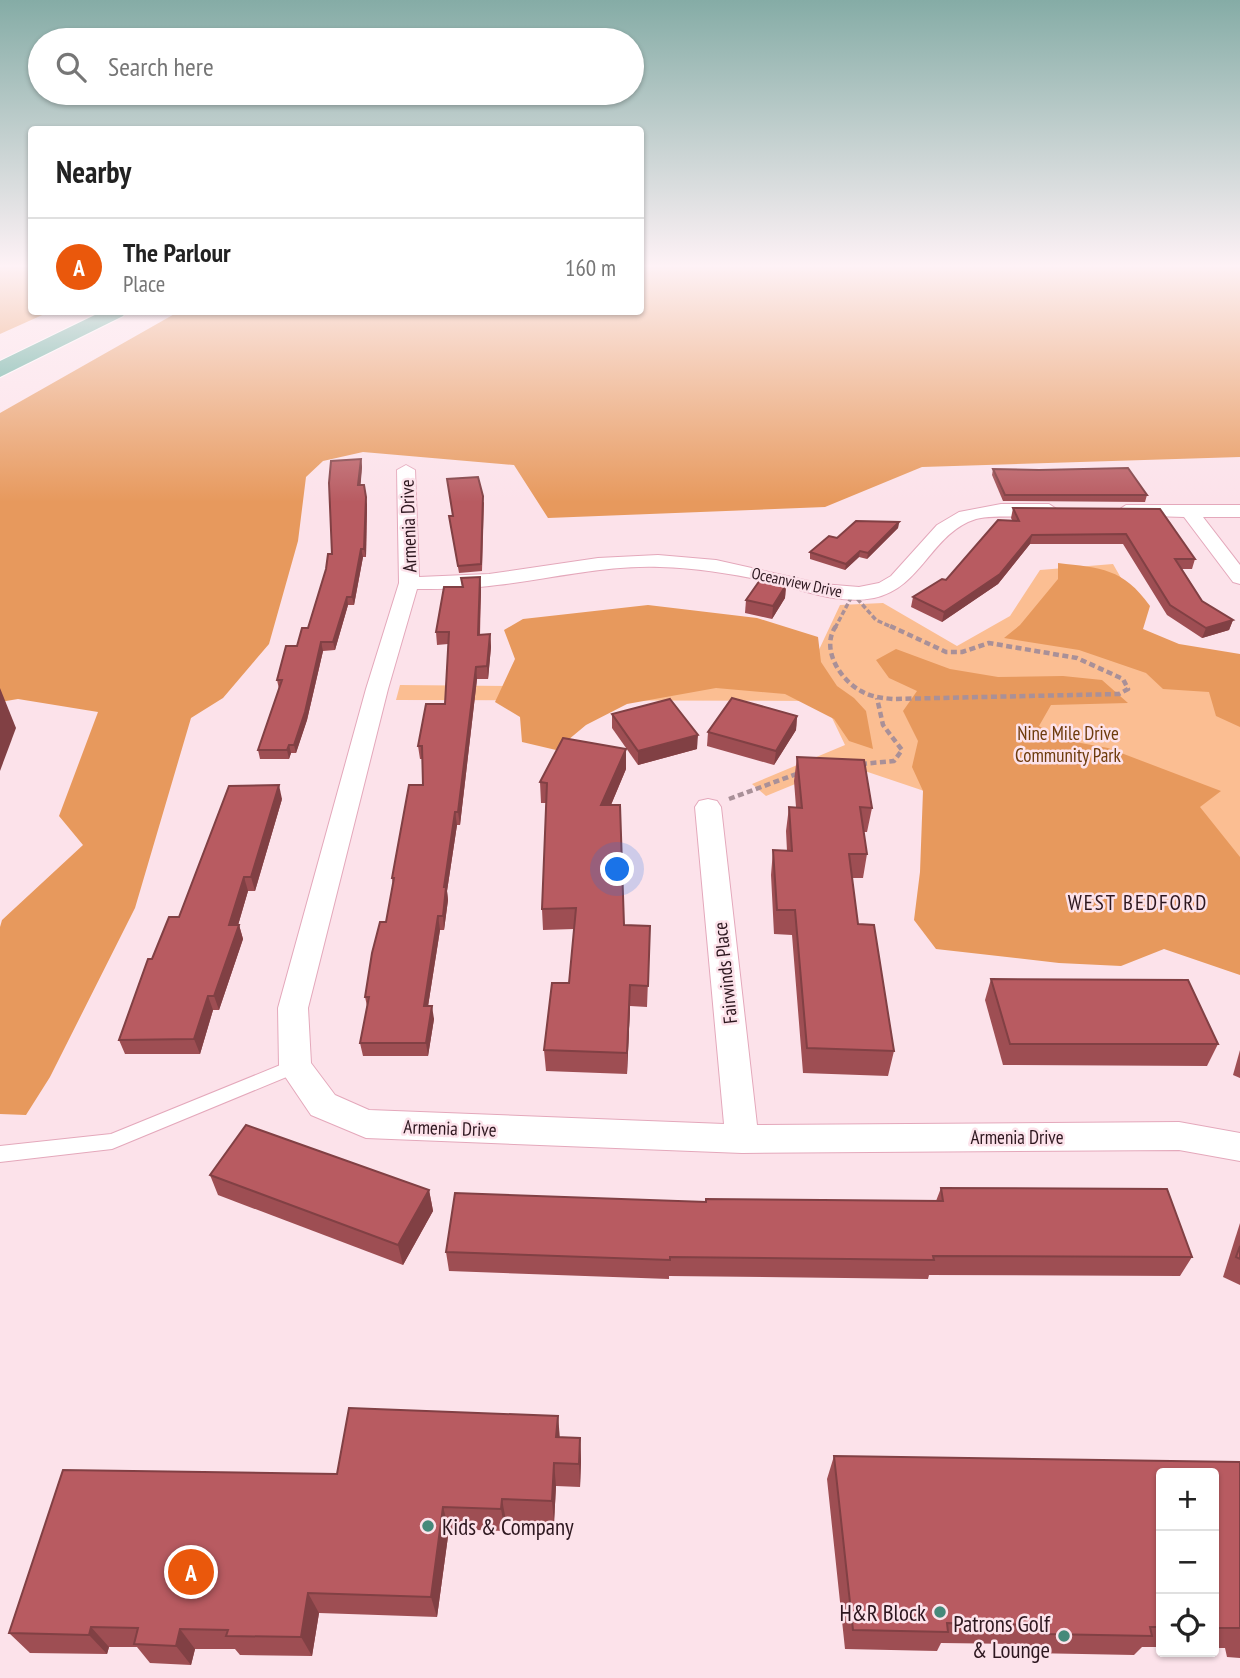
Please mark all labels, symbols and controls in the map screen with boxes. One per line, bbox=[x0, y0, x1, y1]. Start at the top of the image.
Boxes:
search box bbox=[28, 28, 644, 105]
icon: search bbox=[52, 48, 90, 86]
text: Search here bbox=[108, 50, 214, 83]
text: Nearby bbox=[56, 152, 131, 191]
text: The Parlour bbox=[123, 236, 231, 269]
text: A bbox=[73, 253, 85, 282]
text: 160 m bbox=[565, 253, 616, 282]
text: Place bbox=[123, 269, 165, 298]
street label: Armenia Drive bbox=[394, 479, 422, 573]
street label: Oceanview Drive bbox=[750, 563, 844, 601]
park label: Nine Mile Drive Community Park bbox=[1015, 721, 1122, 767]
your location bbox=[600, 852, 634, 886]
district label: WEST BEDFORD bbox=[1068, 889, 1208, 916]
street label: Fairwinds Place bbox=[708, 921, 742, 1025]
street label: Armenia Drive bbox=[403, 1114, 497, 1142]
street label: Armenia Drive bbox=[970, 1125, 1064, 1149]
map controls bbox=[1156, 1468, 1219, 1657]
button: + bbox=[1156, 1468, 1219, 1531]
place label: Kids & Company bbox=[442, 1512, 574, 1541]
marker: Kids & Company bbox=[420, 1518, 436, 1534]
button: − bbox=[1156, 1531, 1219, 1594]
pin: A bbox=[168, 1546, 214, 1598]
button: locate bbox=[1156, 1594, 1219, 1657]
place label: H&R Block bbox=[839, 1598, 926, 1627]
marker: H&R Block bbox=[932, 1604, 948, 1620]
place label: Patrons Golf & Lounge bbox=[953, 1609, 1051, 1664]
marker: Patrons Golf & Lounge bbox=[1056, 1628, 1072, 1644]

